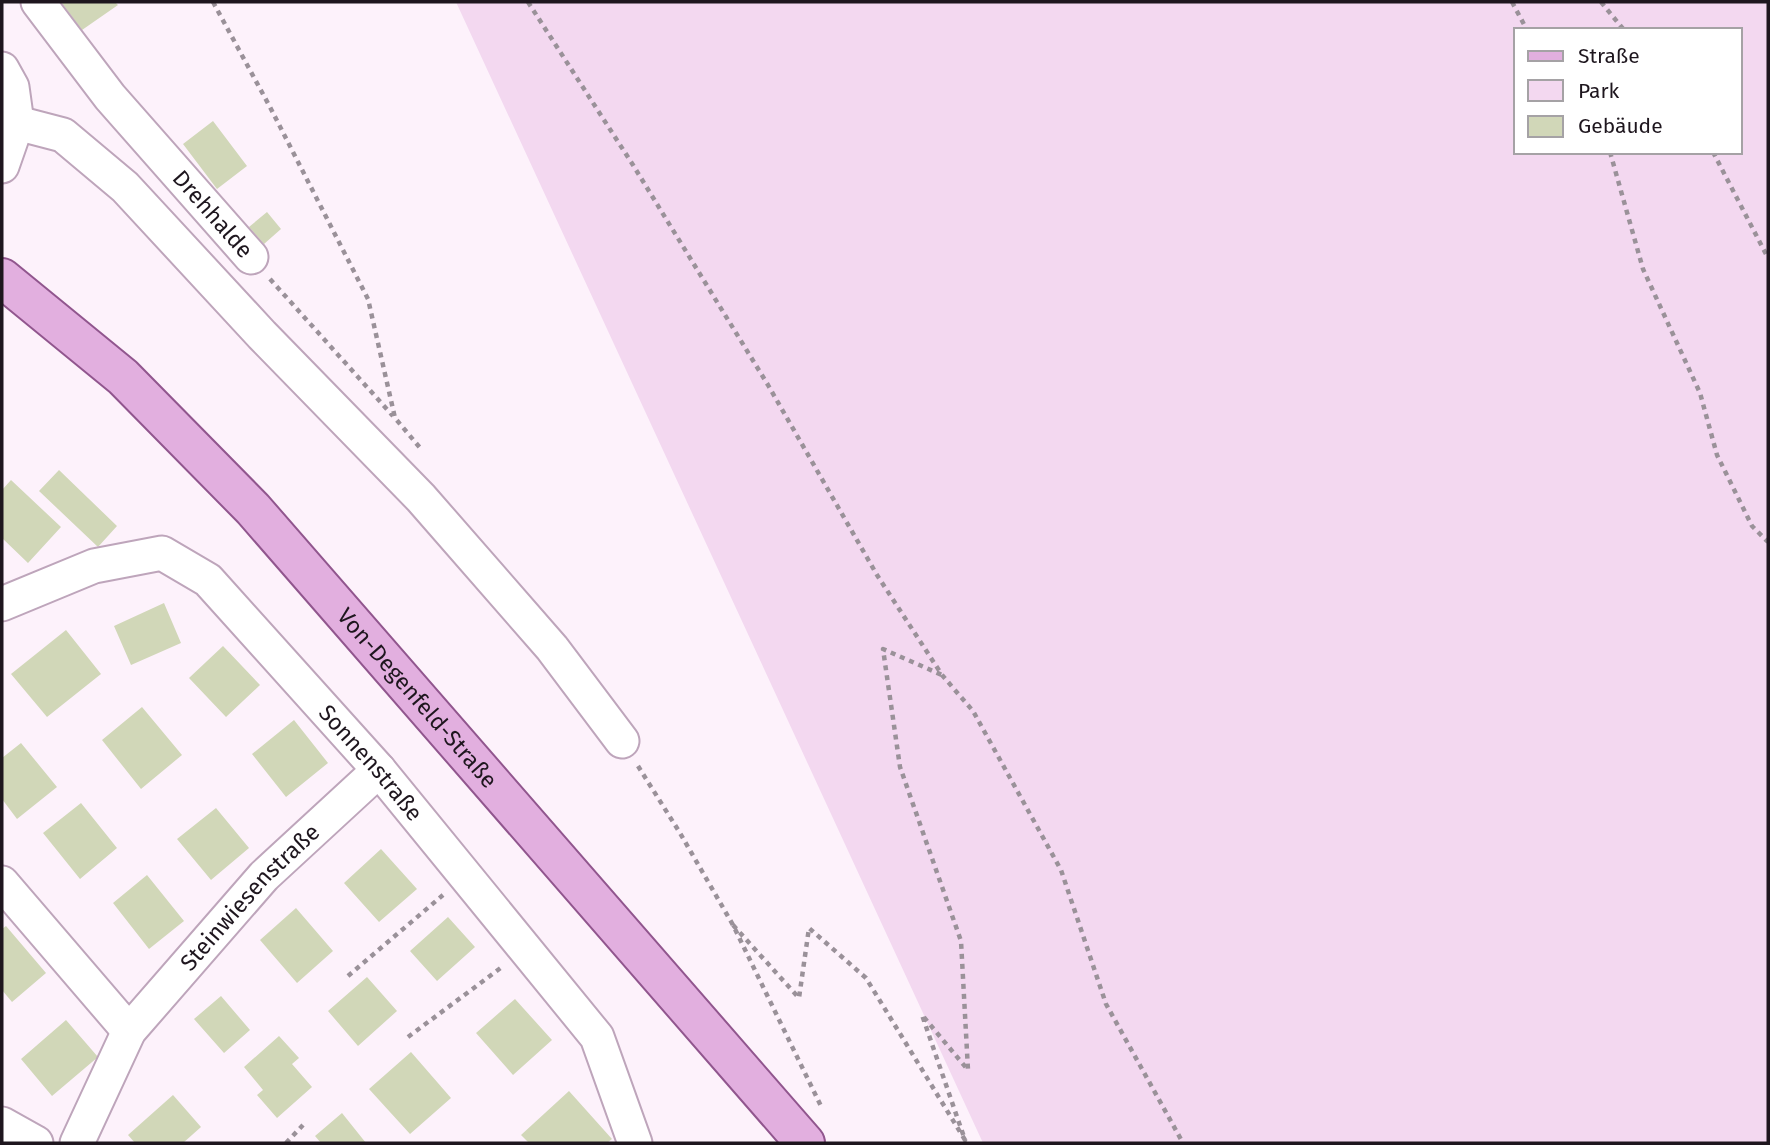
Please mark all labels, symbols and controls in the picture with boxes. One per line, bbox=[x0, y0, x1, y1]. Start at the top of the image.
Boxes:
legend bbox=[1514, 28, 1742, 154]
text: Straße bbox=[1578, 43, 1640, 69]
text: Park bbox=[1578, 78, 1620, 104]
text: Gebäude bbox=[1578, 113, 1663, 139]
street label: Drehhalde bbox=[167, 164, 259, 264]
street label: Von-Degenfeld-Straße bbox=[331, 602, 503, 794]
street label: Sonnenstraße bbox=[313, 699, 429, 827]
street label: Steinwiesenstraße bbox=[174, 818, 325, 976]

